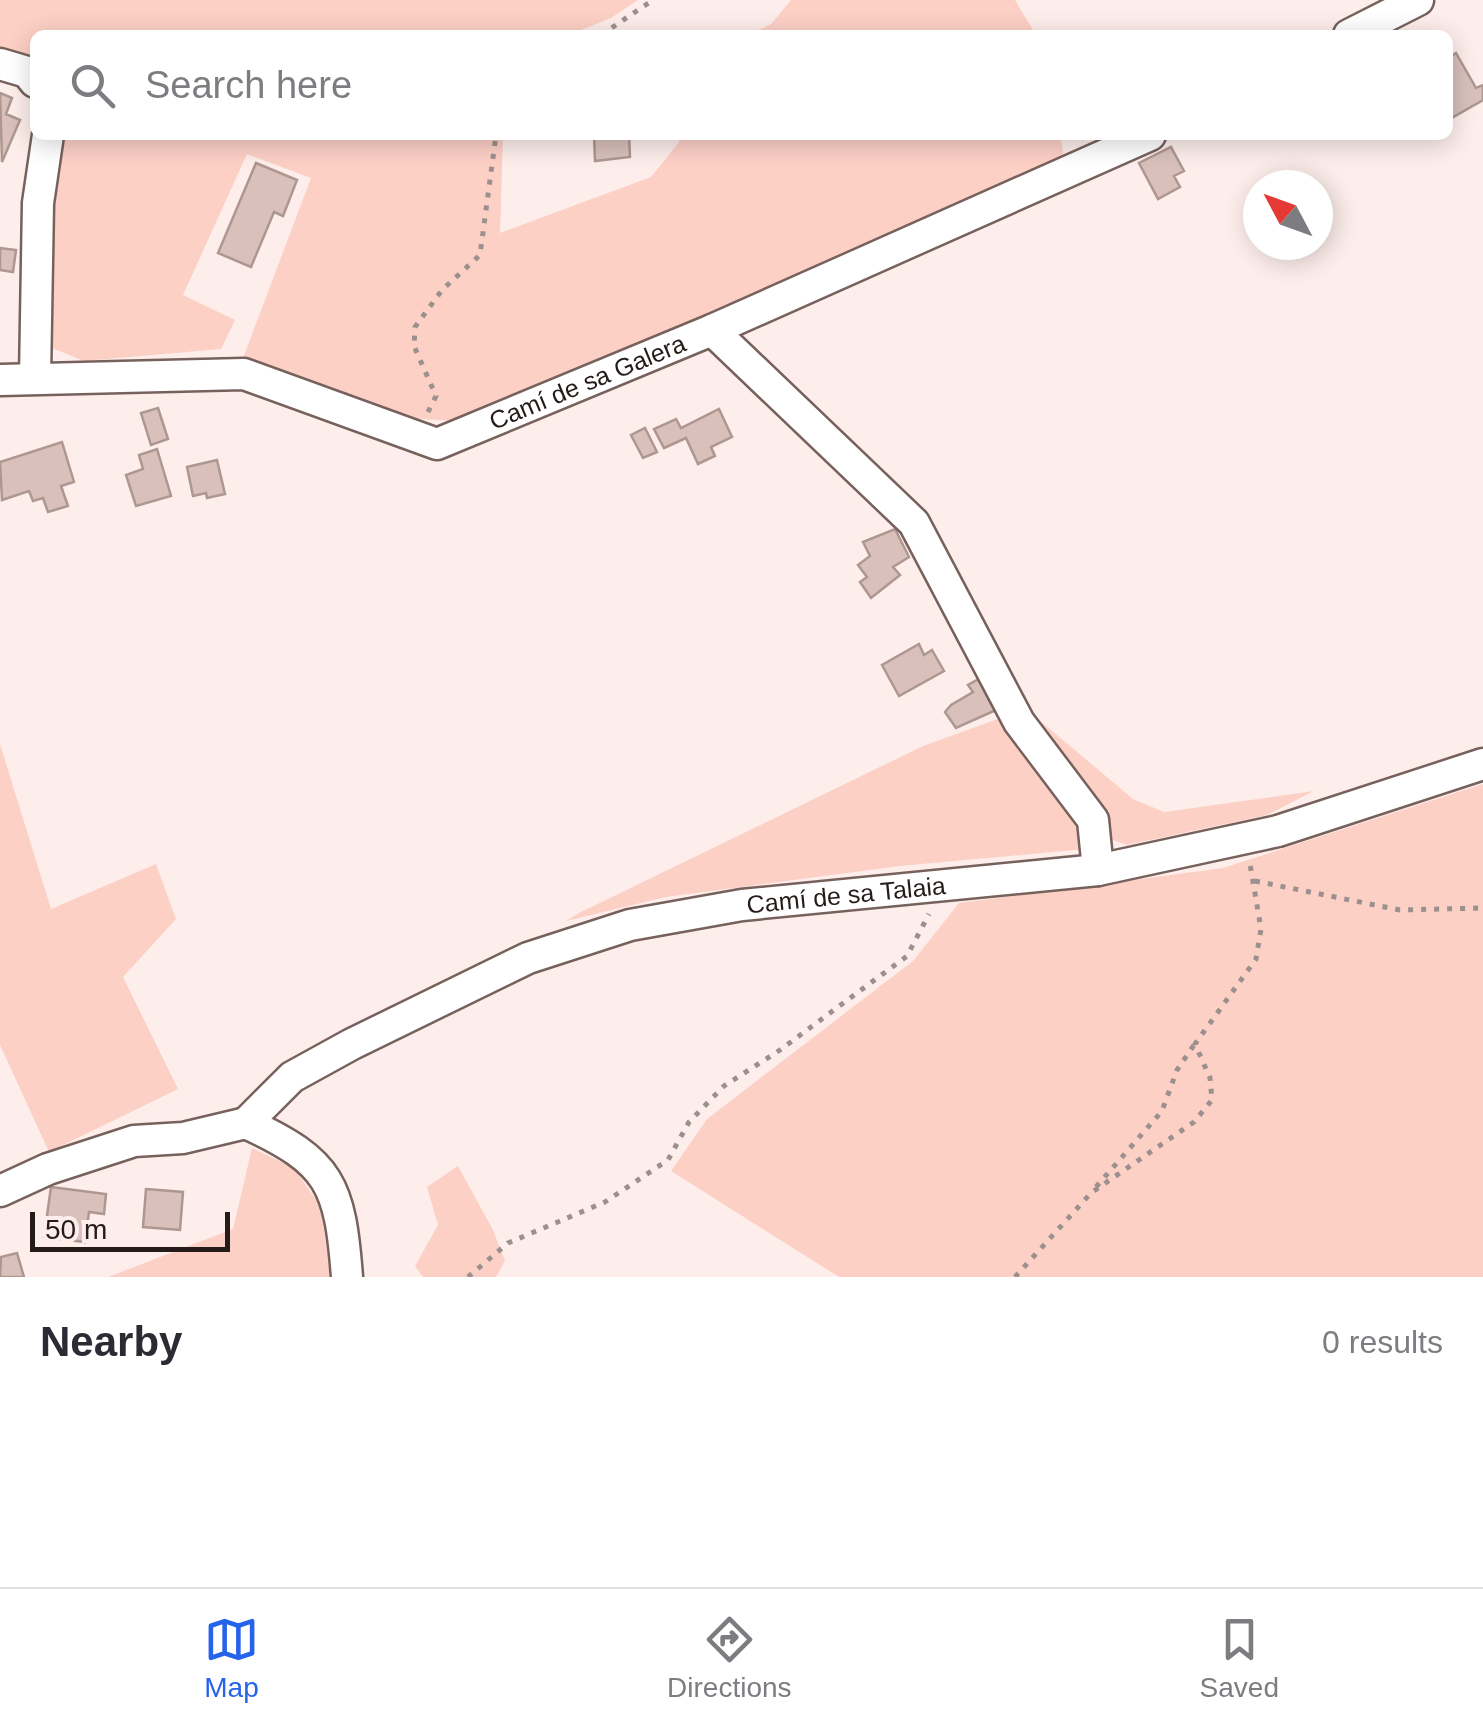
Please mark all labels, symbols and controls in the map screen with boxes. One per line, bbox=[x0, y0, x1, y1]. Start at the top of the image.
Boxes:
search box bbox=[30, 30, 1453, 140]
icon: search bbox=[65, 58, 120, 113]
text: Search here bbox=[145, 64, 352, 106]
north arrow bbox=[1243, 170, 1333, 260]
street label: Camí de sa Galera bbox=[485, 329, 690, 435]
street label: Camí de sa Talaia bbox=[745, 871, 947, 918]
scale bar bbox=[30, 1207, 230, 1252]
text: 50 m bbox=[45, 1214, 107, 1245]
text: Nearby bbox=[40, 1318, 182, 1365]
text: 0 results bbox=[1322, 1324, 1443, 1360]
tab: Map bbox=[204, 1612, 259, 1704]
tab: Directions bbox=[667, 1612, 792, 1704]
tab: Saved bbox=[1200, 1612, 1279, 1704]

